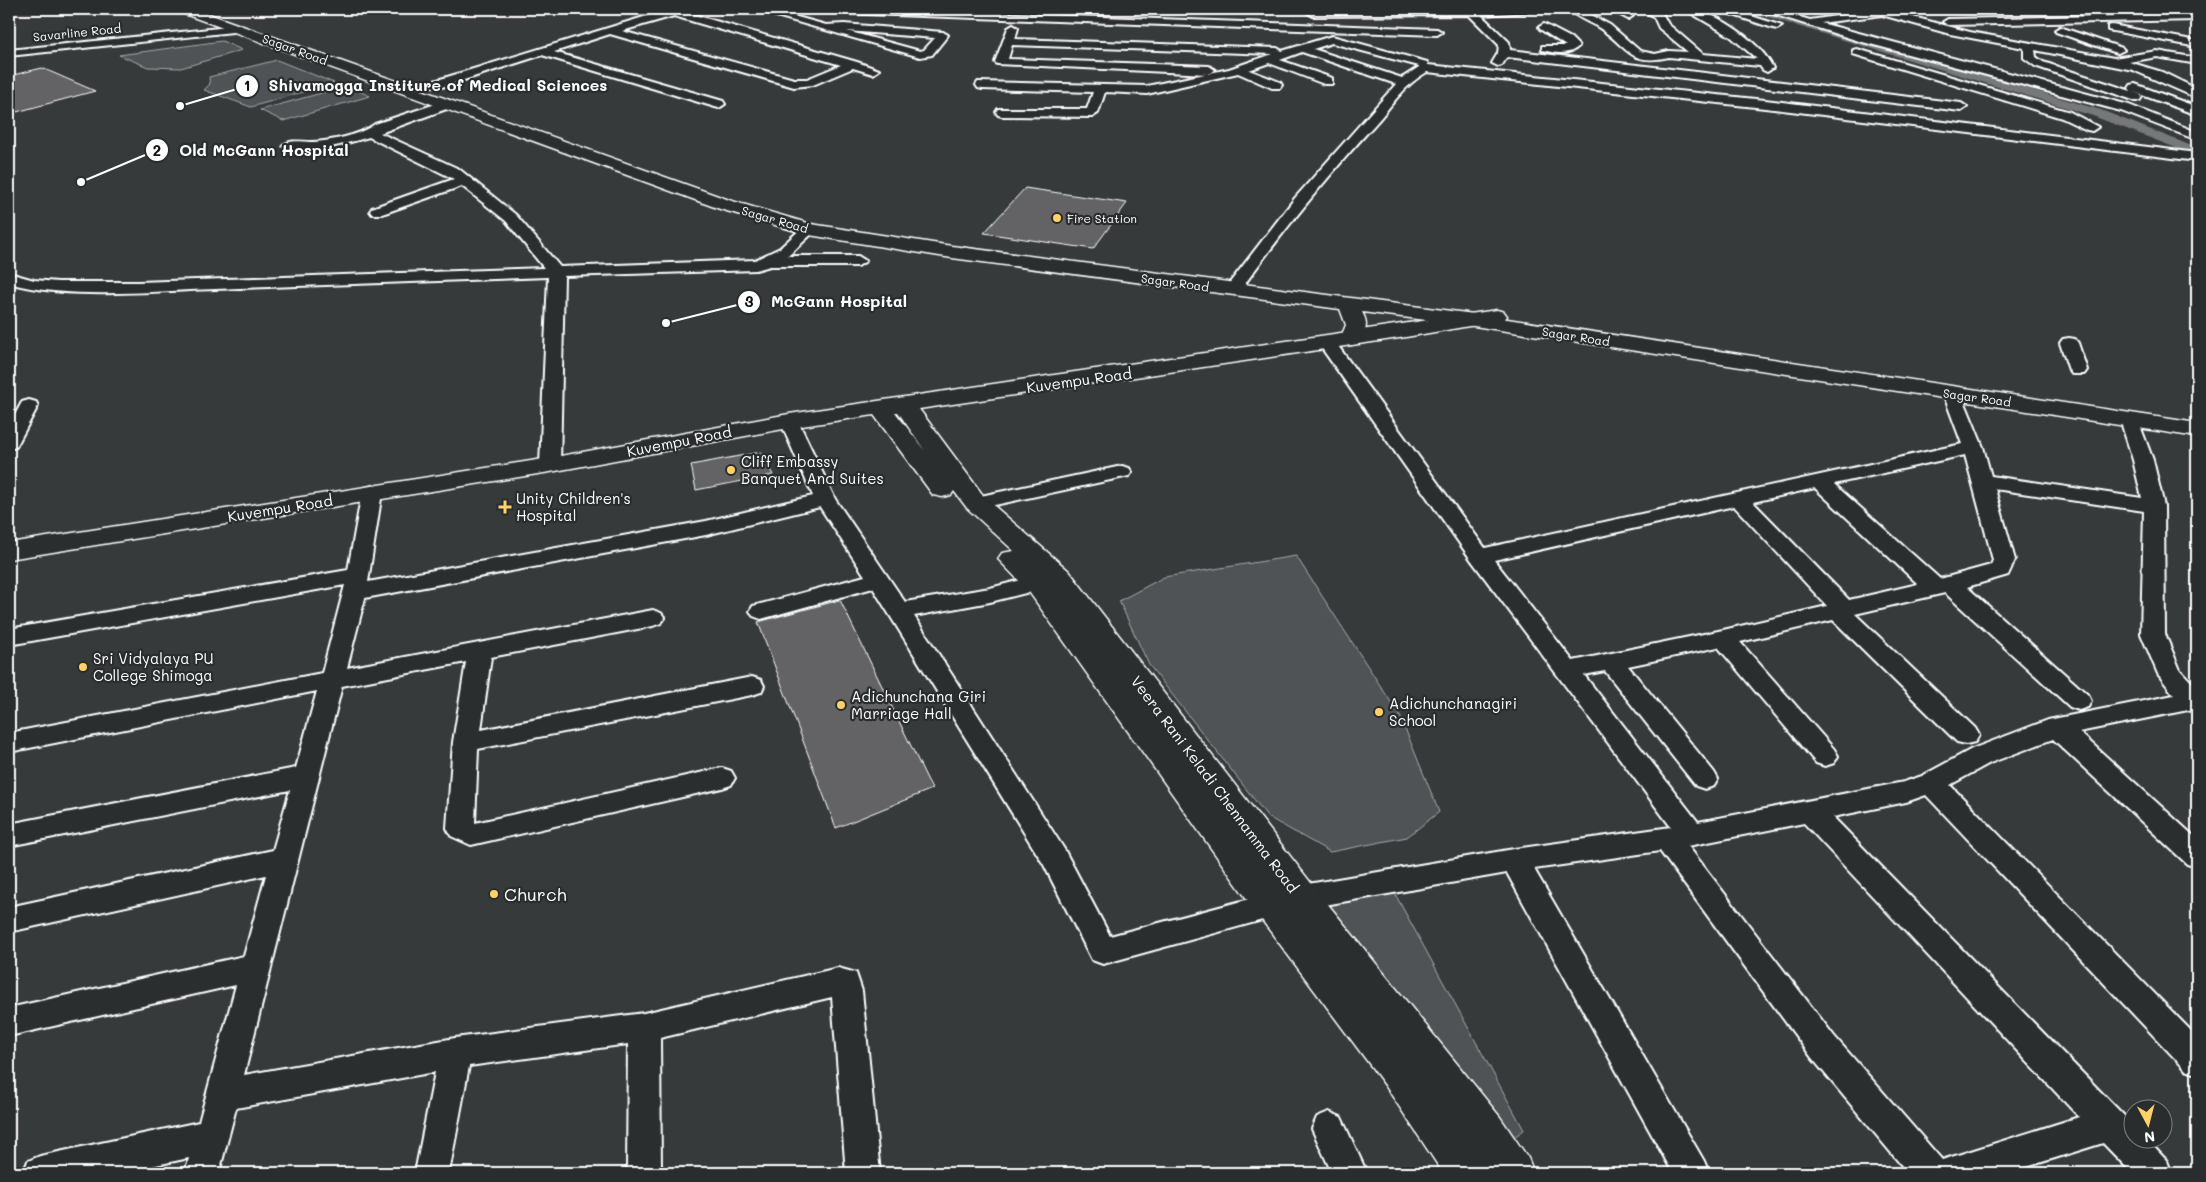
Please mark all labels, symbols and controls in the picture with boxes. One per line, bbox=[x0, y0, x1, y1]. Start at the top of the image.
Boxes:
street label: Savarline Road bbox=[32, 19, 122, 45]
street label: Sagar Road bbox=[260, 30, 330, 68]
callout: Shivamogga Institure of Medical Sciences bbox=[234, 70, 618, 101]
text: Shivamogga Institure of Medical Sciences bbox=[269, 74, 607, 95]
text: 1 bbox=[244, 75, 250, 95]
callout: Old McGann Hospital bbox=[145, 135, 359, 166]
text: Old McGann Hospital bbox=[179, 139, 349, 160]
text: 2 bbox=[153, 140, 161, 160]
street label: Sagar Road bbox=[740, 202, 810, 236]
place label: Fire Station bbox=[1067, 210, 1137, 226]
marker: Fire Station bbox=[1051, 212, 1063, 224]
street label: Sagar Road bbox=[1140, 269, 1210, 295]
callout: McGann Hospital bbox=[736, 286, 918, 317]
text: McGann Hospital bbox=[771, 290, 907, 311]
text: 3 bbox=[744, 291, 754, 311]
street label: Sagar Road bbox=[1541, 323, 1611, 349]
street label: Kuvempu Road bbox=[1025, 363, 1133, 397]
street label: Sagar Road bbox=[1942, 384, 2012, 410]
street label: Kuvempu Road bbox=[625, 421, 733, 461]
place label: Cliff Embassy Banquet And Suites bbox=[741, 451, 884, 488]
marker: Cliff Embassy Banquet And Suites bbox=[725, 464, 737, 476]
place label: Unity Children's Hospital bbox=[516, 488, 631, 525]
street label: Kuvempu Road bbox=[226, 490, 334, 526]
marker: Unity Children's Hospital bbox=[498, 500, 512, 514]
place label: Sri Vidyalaya PU College Shimoga bbox=[93, 648, 214, 685]
marker: Sri Vidyalaya PU College Shimoga bbox=[77, 661, 89, 673]
street label: Veera Rani Keladi Chennamma Road bbox=[1127, 671, 1303, 897]
place label: Adichunchana Giri Marriage Hall bbox=[851, 686, 986, 723]
place label: Adichunchanagiri School bbox=[1389, 693, 1517, 730]
marker: Adichunchana Giri Marriage Hall bbox=[835, 699, 847, 711]
marker: Adichunchanagiri School bbox=[1373, 706, 1385, 718]
place label: Church bbox=[504, 882, 567, 906]
marker: Church bbox=[488, 888, 500, 900]
north arrow bbox=[2124, 1100, 2174, 1150]
text: N bbox=[2143, 1127, 2156, 1147]

